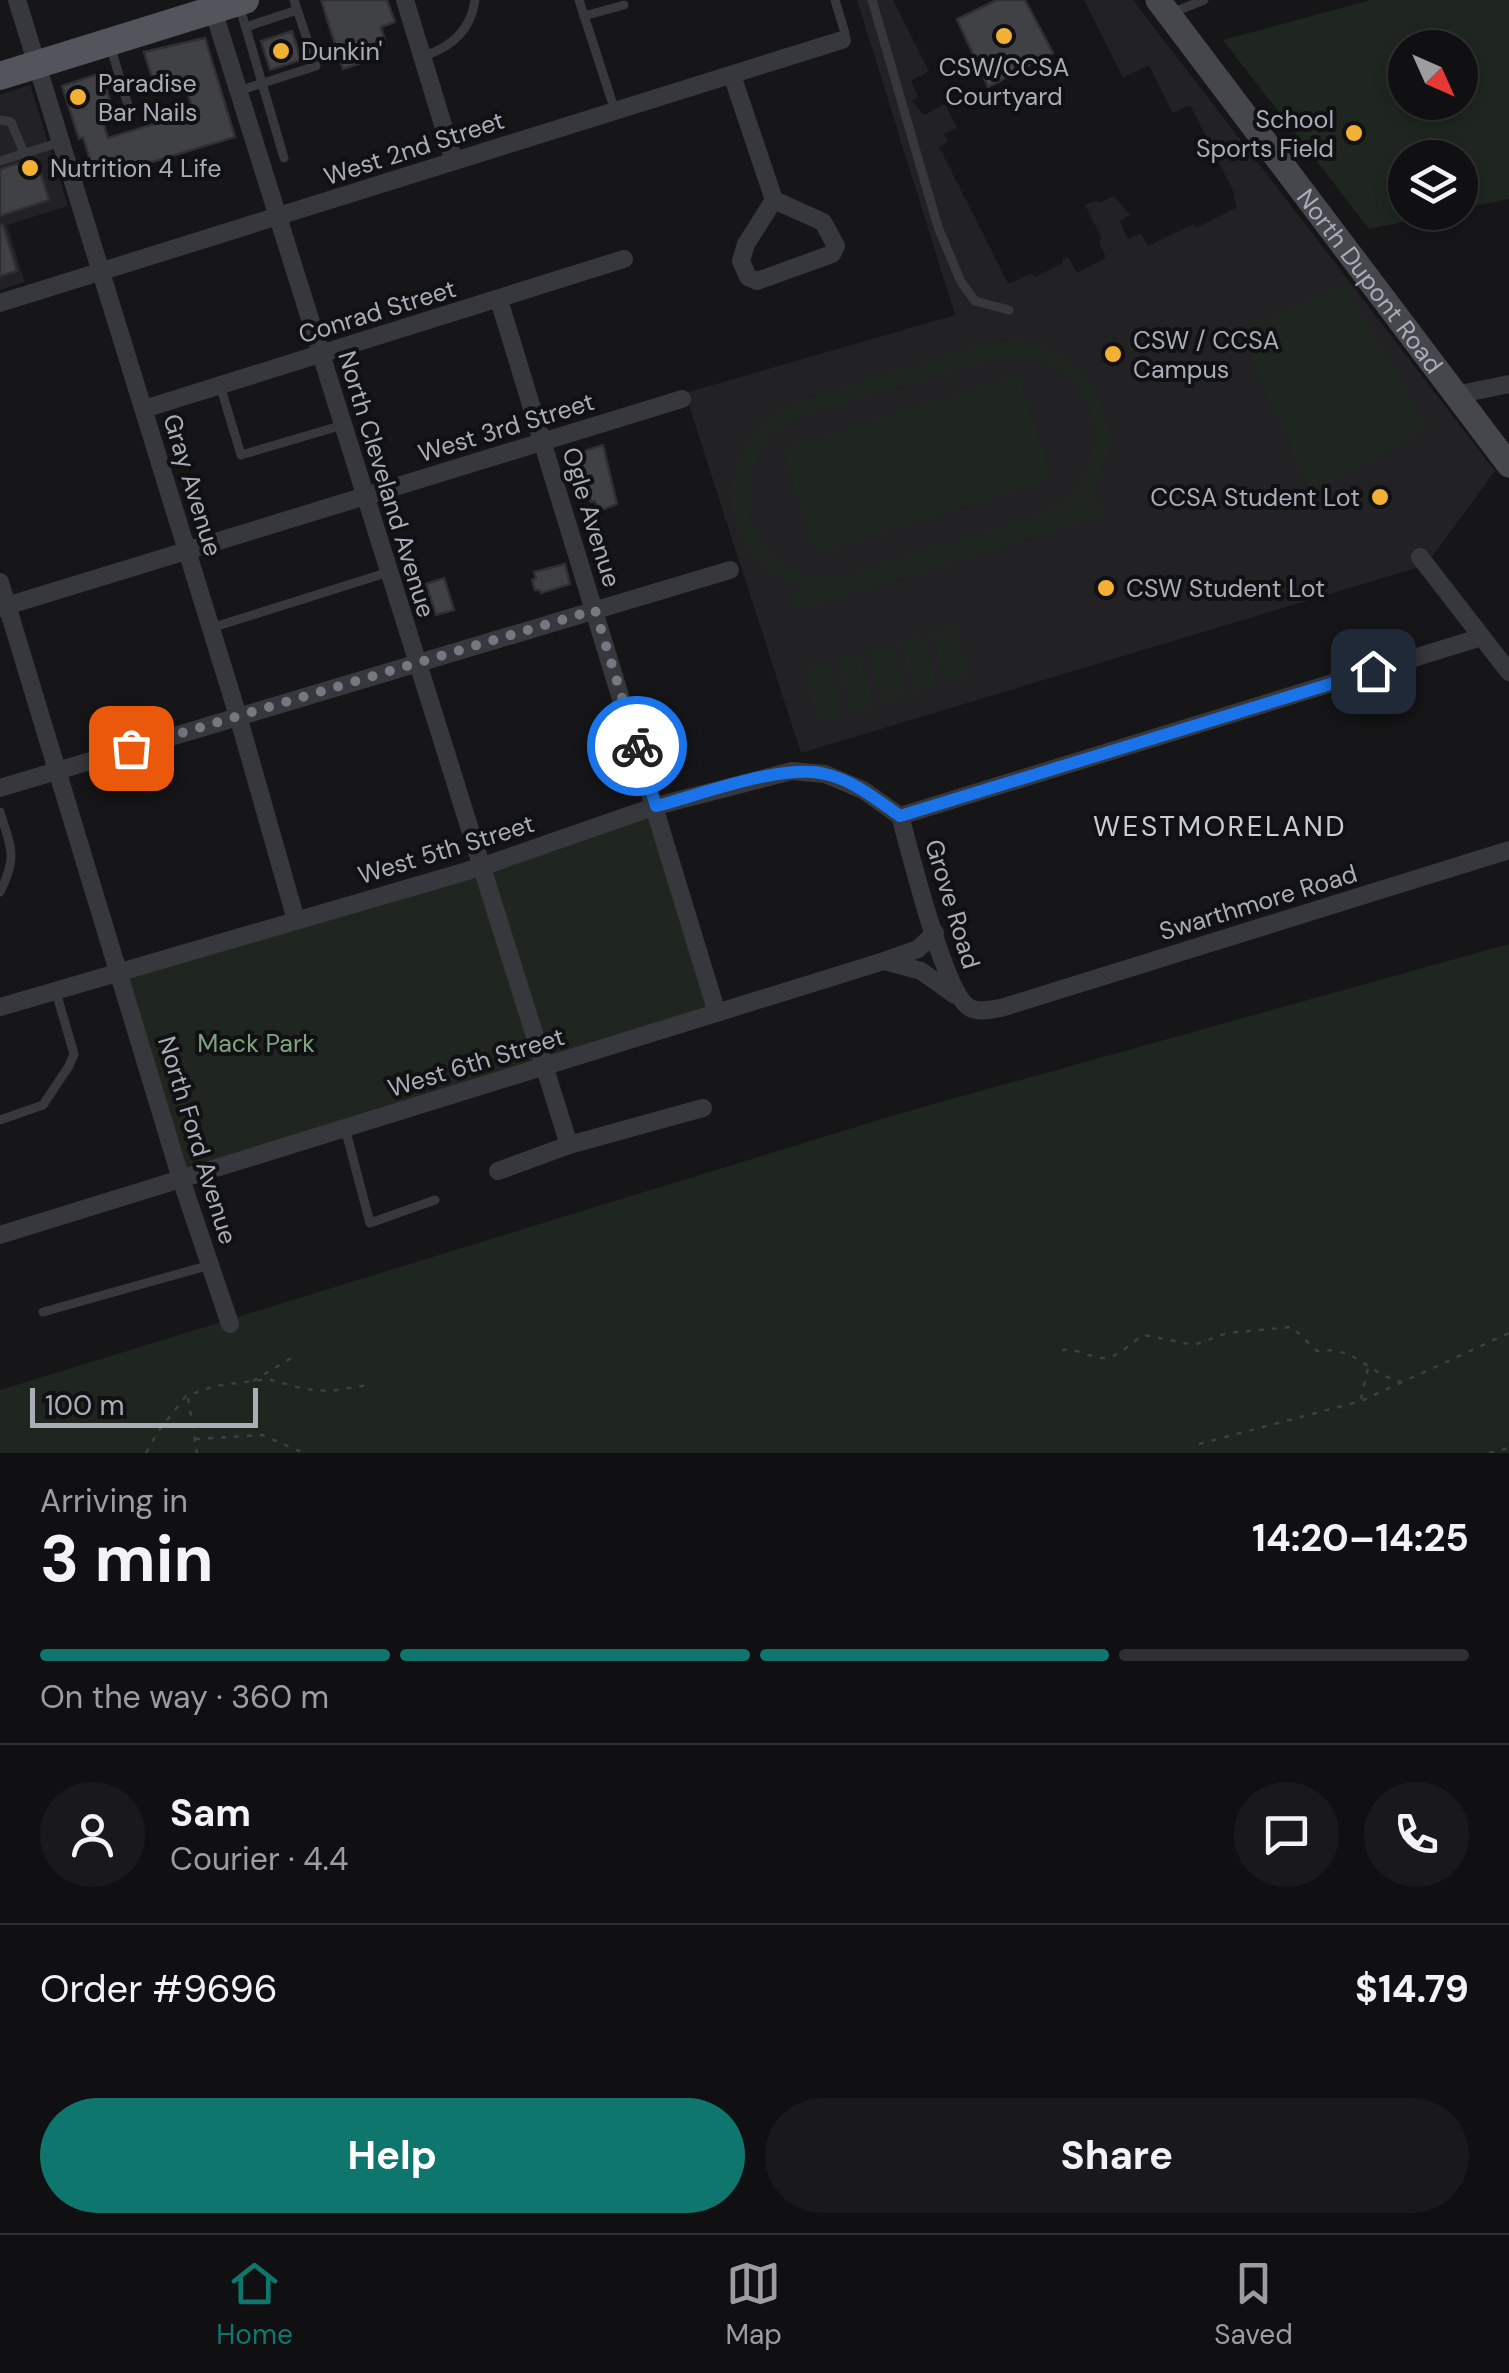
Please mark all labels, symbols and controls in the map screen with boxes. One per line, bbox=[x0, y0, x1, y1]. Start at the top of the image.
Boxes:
marker: CSW/CCSA Courtyard bbox=[993, 25, 1015, 47]
north arrow bbox=[1388, 30, 1478, 120]
map controls bbox=[1388, 30, 1478, 230]
place label: Dunkin' bbox=[301, 35, 383, 68]
marker: Dunkin' bbox=[270, 40, 292, 62]
place label: CSW/CCSA Courtyard bbox=[939, 51, 1069, 113]
place label: Paradise Bar Nails bbox=[98, 67, 198, 129]
marker: Paradise Bar Nails bbox=[67, 86, 89, 108]
place label: School Sports Field bbox=[1196, 103, 1334, 165]
street label: West 2nd Street bbox=[320, 104, 508, 193]
marker: School Sports Field bbox=[1343, 122, 1365, 144]
button: layers bbox=[1388, 140, 1478, 230]
place label: Nutrition 4 Life bbox=[50, 152, 221, 185]
marker: Nutrition 4 Life bbox=[19, 157, 41, 179]
street label: North Dupont Road bbox=[1289, 182, 1450, 380]
street label: Conrad Street bbox=[294, 272, 460, 351]
place label: CSW / CCSA Campus bbox=[1133, 324, 1279, 386]
marker: CSW / CCSA Campus bbox=[1102, 343, 1124, 365]
street label: North Cleveland Avenue bbox=[330, 347, 443, 621]
street label: West 3rd Street bbox=[414, 385, 598, 470]
street label: Gray Avenue bbox=[155, 410, 230, 560]
street label: Ogle Avenue bbox=[555, 443, 628, 591]
place label: CCSA Student Lot bbox=[1150, 481, 1360, 514]
marker: CCSA Student Lot bbox=[1369, 486, 1391, 508]
place label: CSW Student Lot bbox=[1126, 572, 1325, 605]
marker: CSW Student Lot bbox=[1095, 577, 1117, 599]
pin bbox=[1331, 629, 1416, 714]
icon: home bbox=[1346, 644, 1401, 699]
courier bbox=[587, 696, 687, 796]
pin bbox=[89, 706, 174, 791]
icon: bike bbox=[610, 719, 665, 774]
icon: bag bbox=[104, 721, 159, 776]
street label: West 5th Street bbox=[354, 807, 538, 892]
district label: WESTMORELAND bbox=[1093, 808, 1347, 845]
street label: Grove Road bbox=[917, 835, 988, 973]
street label: Swarthmore Road bbox=[1155, 857, 1361, 948]
street label: West 6th Street bbox=[384, 1020, 568, 1105]
park label: Mack Park bbox=[197, 1027, 315, 1060]
street label: North Ford Avenue bbox=[150, 1032, 245, 1248]
scale bar bbox=[30, 1383, 258, 1428]
text: 100 m bbox=[45, 1387, 124, 1424]
text: Arriving in bbox=[40, 1480, 188, 1522]
text: 14:20–14:25 bbox=[1252, 1513, 1469, 1563]
text: 3 min bbox=[40, 1517, 214, 1601]
text: On the way · 360 m bbox=[40, 1676, 329, 1718]
button: person bbox=[40, 1782, 145, 1887]
button: chat bbox=[1234, 1782, 1339, 1887]
button: phone bbox=[1364, 1782, 1469, 1887]
text: Sam bbox=[170, 1788, 251, 1838]
text: Courier · 4.4 bbox=[170, 1838, 348, 1880]
text: Order #9696 bbox=[40, 1964, 278, 2014]
text: $14.79 bbox=[1355, 1964, 1469, 2014]
button: Help bbox=[40, 2098, 745, 2213]
button: Share bbox=[765, 2098, 1469, 2213]
tab: Home bbox=[216, 2256, 293, 2353]
tab: Map bbox=[725, 2256, 782, 2353]
tab: Saved bbox=[1214, 2256, 1293, 2353]

